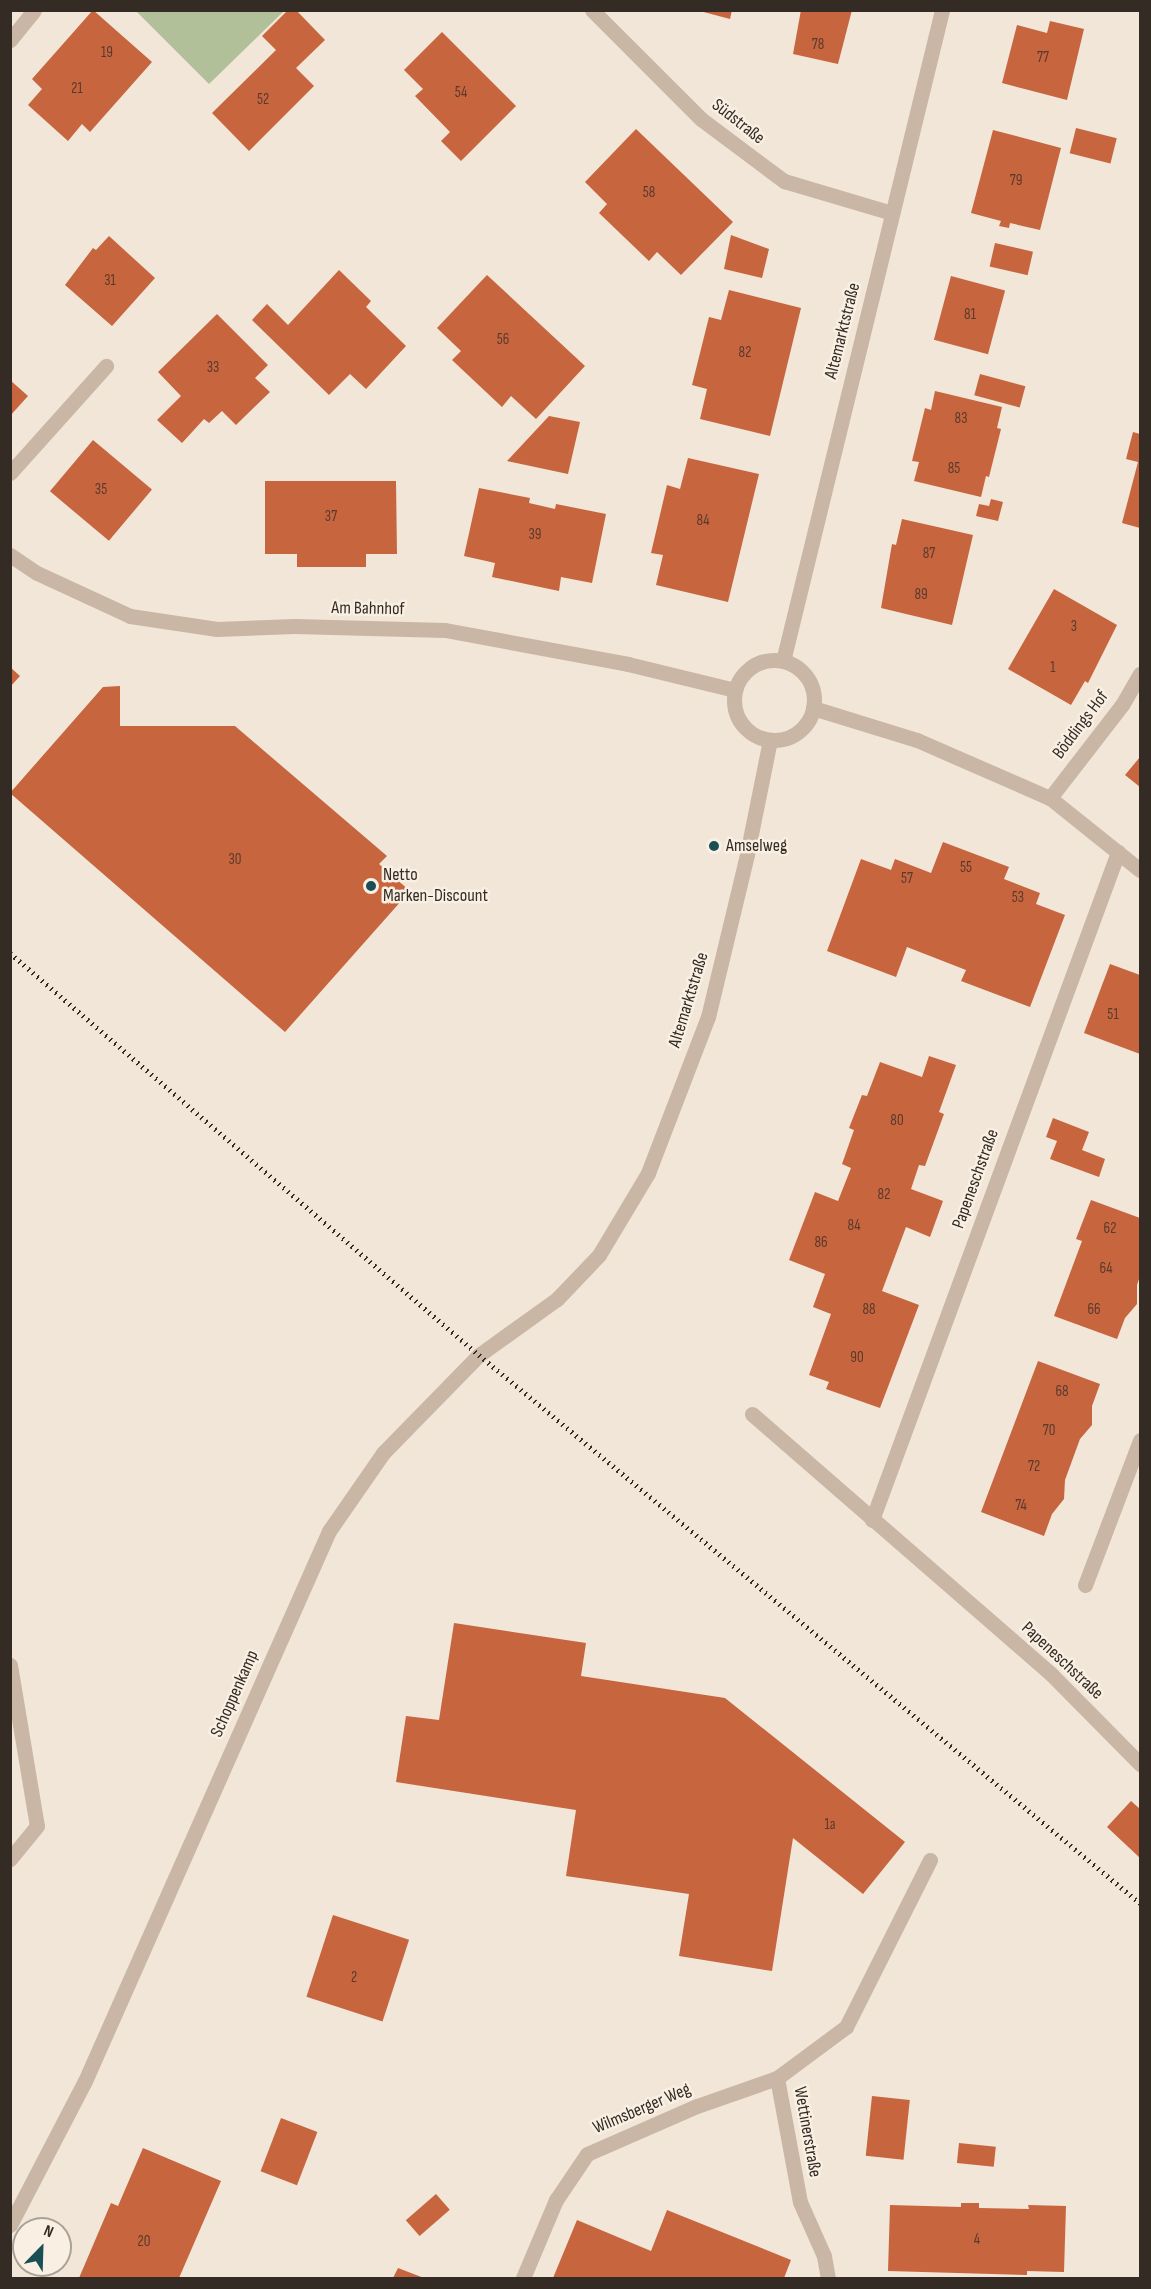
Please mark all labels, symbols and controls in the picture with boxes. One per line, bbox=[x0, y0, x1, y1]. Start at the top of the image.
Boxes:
house number: 78 bbox=[812, 36, 824, 54]
house number: 19 bbox=[101, 44, 113, 62]
house number: 77 bbox=[1037, 49, 1049, 67]
house number: 21 bbox=[71, 80, 83, 98]
house number: 54 bbox=[455, 84, 467, 102]
house number: 52 bbox=[257, 91, 269, 109]
street label: Südstraße bbox=[707, 95, 769, 149]
house number: 79 bbox=[1010, 172, 1022, 190]
house number: 58 bbox=[643, 184, 655, 202]
house number: 31 bbox=[104, 272, 116, 290]
street label: Altemarktstraße bbox=[821, 281, 865, 381]
house number: 81 bbox=[964, 306, 976, 324]
house number: 56 bbox=[497, 331, 509, 349]
house number: 82 bbox=[739, 344, 751, 362]
house number: 33 bbox=[207, 359, 219, 377]
house number: 83 bbox=[955, 410, 967, 428]
house number: 85 bbox=[948, 460, 960, 478]
house number: 35 bbox=[95, 481, 107, 499]
house number: 37 bbox=[325, 508, 337, 526]
house number: 84 bbox=[696, 512, 710, 530]
house number: 39 bbox=[529, 526, 541, 544]
house number: 87 bbox=[923, 545, 935, 563]
house number: 89 bbox=[914, 586, 928, 604]
street label: Am Bahnhof bbox=[331, 598, 405, 620]
house number: 3 bbox=[1071, 618, 1077, 636]
house number: 1 bbox=[1050, 659, 1056, 677]
street label: Böddings Hof bbox=[1048, 687, 1114, 763]
place label: Amselweg bbox=[726, 835, 787, 857]
marker: Amselweg bbox=[707, 839, 721, 853]
house number: 30 bbox=[229, 851, 241, 869]
house number: 55 bbox=[960, 859, 972, 877]
place label: Netto Marken-Discount bbox=[383, 865, 488, 908]
house number: 57 bbox=[901, 870, 913, 888]
marker: Netto Marken-Discount bbox=[364, 879, 378, 893]
house number: 53 bbox=[1012, 889, 1024, 907]
street label: Altemarktstraße bbox=[664, 950, 714, 1050]
house number: 51 bbox=[1107, 1006, 1119, 1024]
house number: 80 bbox=[890, 1112, 904, 1130]
street label: Papeneschstraße bbox=[948, 1127, 1004, 1231]
house number: 82 bbox=[878, 1186, 890, 1204]
house number: 84 bbox=[847, 1217, 861, 1235]
house number: 62 bbox=[1104, 1220, 1116, 1238]
house number: 86 bbox=[814, 1234, 828, 1252]
house number: 64 bbox=[1099, 1260, 1113, 1278]
house number: 88 bbox=[862, 1301, 876, 1319]
house number: 66 bbox=[1087, 1301, 1101, 1319]
house number: 90 bbox=[850, 1349, 864, 1367]
house number: 68 bbox=[1055, 1383, 1069, 1401]
house number: 70 bbox=[1043, 1422, 1055, 1440]
house number: 72 bbox=[1028, 1458, 1040, 1476]
house number: 74 bbox=[1015, 1497, 1027, 1515]
street label: Papeneschstraße bbox=[1017, 1618, 1107, 1704]
street label: Schoppenkamp bbox=[206, 1647, 264, 1741]
house number: 1a bbox=[824, 1816, 836, 1834]
house number: 2 bbox=[351, 1969, 357, 1987]
street label: Wilmsberger Weg bbox=[590, 2079, 694, 2139]
street label: Wettinerstraße bbox=[788, 2085, 826, 2179]
north arrow bbox=[12, 2217, 72, 2277]
text: N bbox=[41, 2221, 56, 2242]
house number: 4 bbox=[974, 2231, 980, 2249]
house number: 20 bbox=[138, 2233, 150, 2251]

